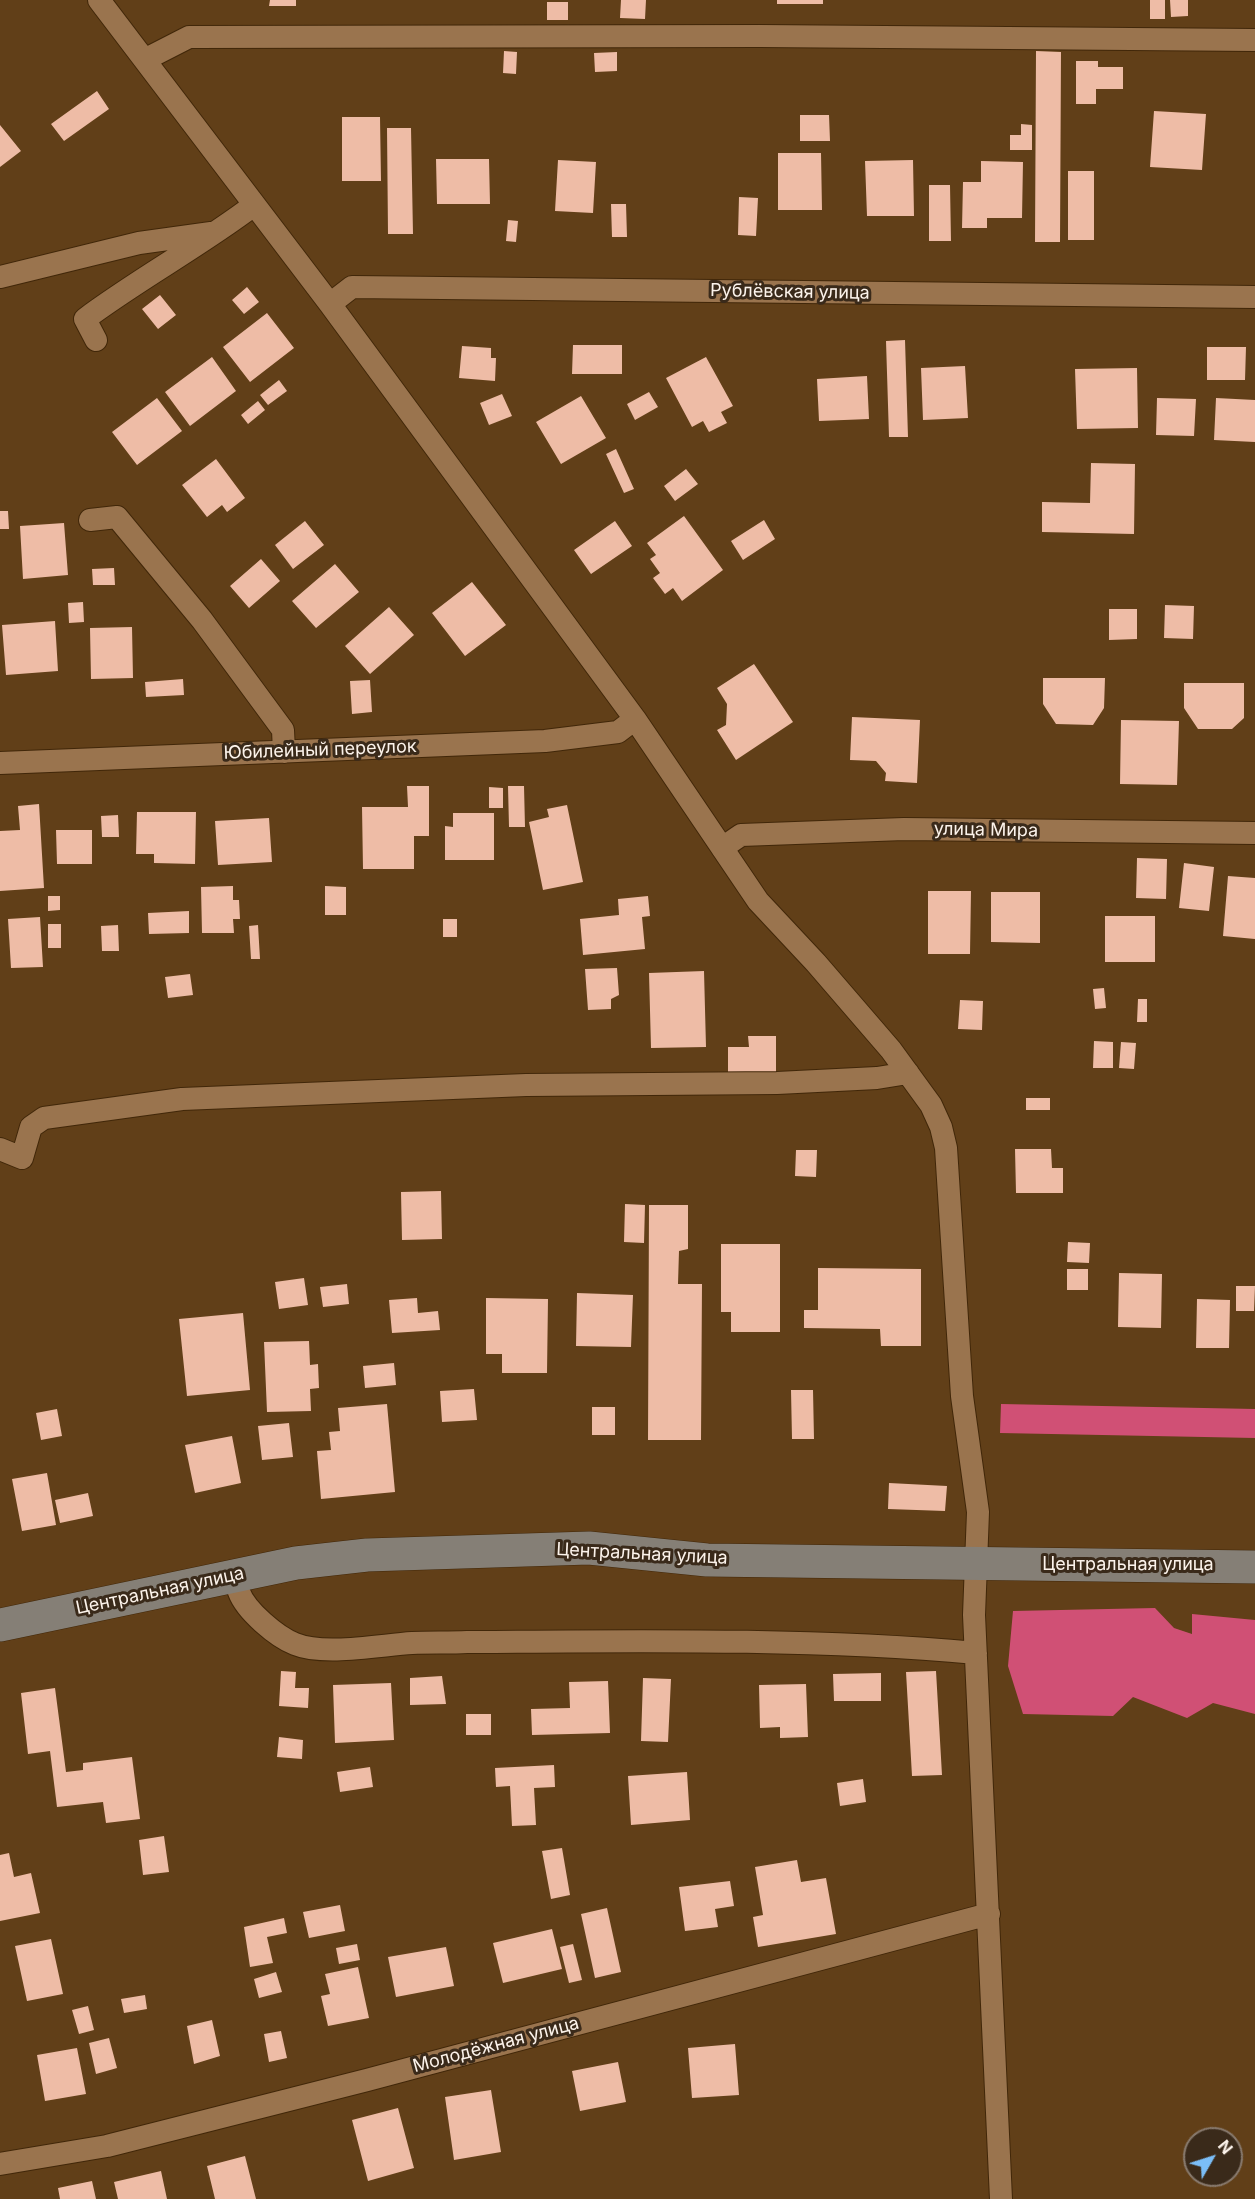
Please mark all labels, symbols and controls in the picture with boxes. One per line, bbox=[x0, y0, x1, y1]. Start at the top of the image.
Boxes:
street label: Рублёвская улица bbox=[710, 280, 870, 304]
street label: Юбилейный переулок bbox=[223, 736, 417, 764]
street label: улица Мира bbox=[934, 818, 1038, 842]
street label: Центральная улица bbox=[556, 1539, 728, 1569]
street label: Центральная улица bbox=[1042, 1554, 1214, 1576]
street label: Центральная улица bbox=[74, 1563, 246, 1619]
street label: Молодёжная улица bbox=[411, 2012, 581, 2078]
north arrow bbox=[1183, 2127, 1243, 2187]
text: N bbox=[1214, 2136, 1237, 2158]

